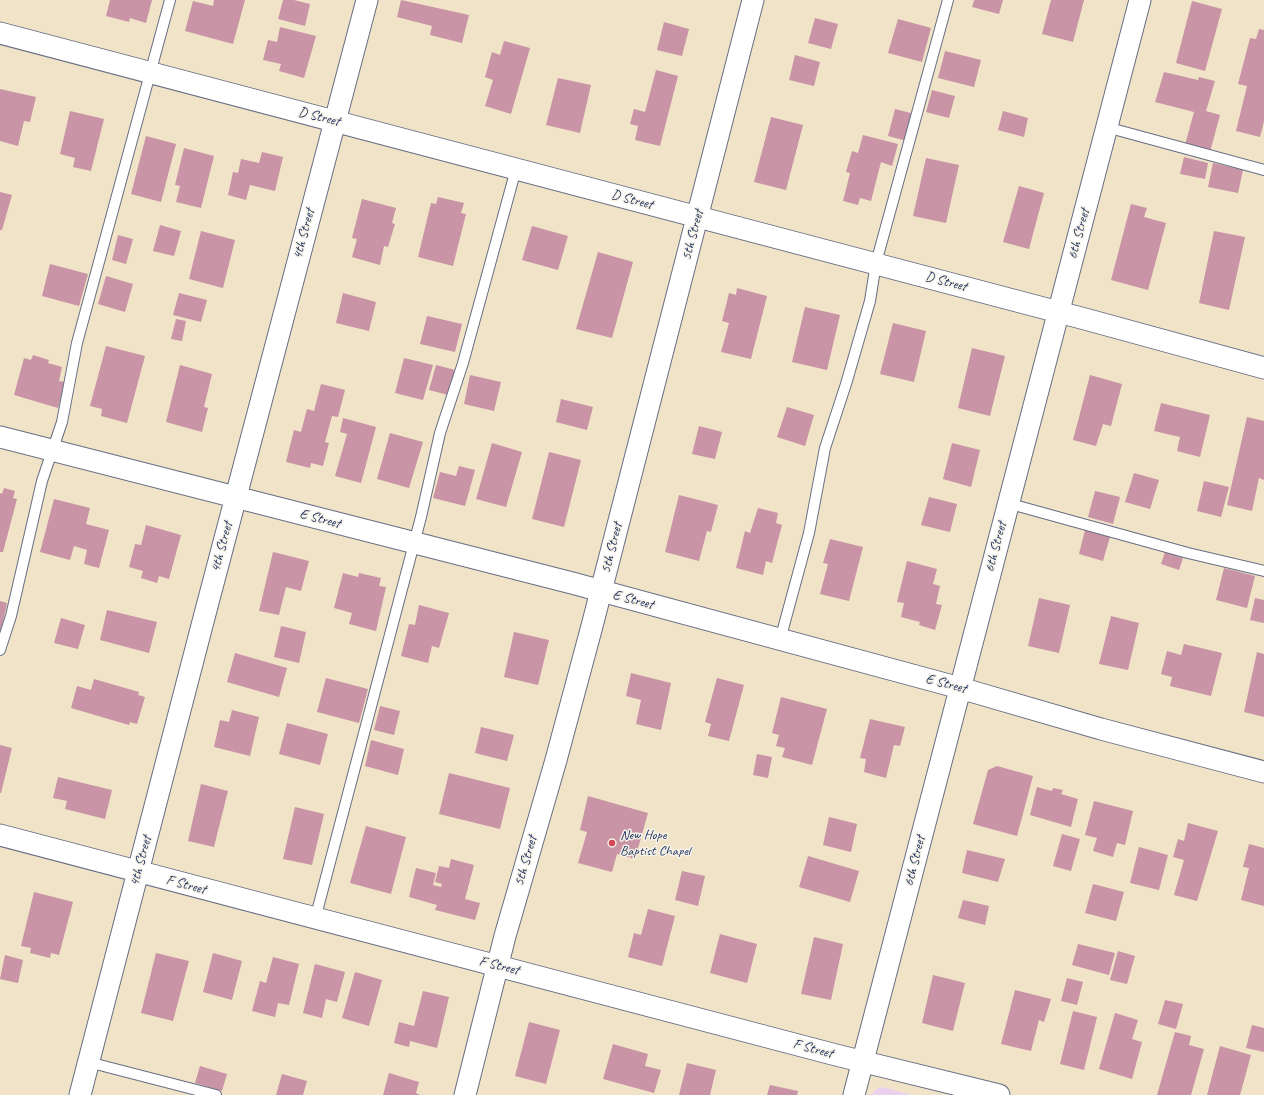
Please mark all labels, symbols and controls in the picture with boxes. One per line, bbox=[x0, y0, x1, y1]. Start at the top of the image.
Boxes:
street label: D Street bbox=[297, 104, 341, 130]
street label: D Street bbox=[610, 186, 654, 214]
street label: 4th Street bbox=[289, 207, 319, 261]
street label: 6th Street bbox=[1064, 207, 1094, 261]
street label: 5th Street bbox=[678, 208, 708, 262]
street label: D Street bbox=[924, 268, 968, 296]
street label: E Street bbox=[298, 506, 342, 532]
street label: 4th Street bbox=[207, 520, 237, 574]
street label: 6th Street bbox=[981, 520, 1011, 574]
street label: 5th Street bbox=[598, 521, 626, 575]
street label: E Street bbox=[611, 587, 655, 613]
street label: E Street bbox=[924, 671, 968, 697]
place label: New Hope Baptist Chapel bbox=[620, 827, 690, 860]
street label: 4th Street bbox=[126, 834, 156, 888]
street label: 5th Street bbox=[511, 834, 541, 888]
street label: 6th Street bbox=[901, 834, 929, 888]
marker: New Hope Baptist Chapel bbox=[607, 838, 617, 848]
street label: F Street bbox=[164, 872, 208, 898]
street label: F Street bbox=[477, 953, 521, 979]
street label: F Street bbox=[791, 1036, 835, 1062]

